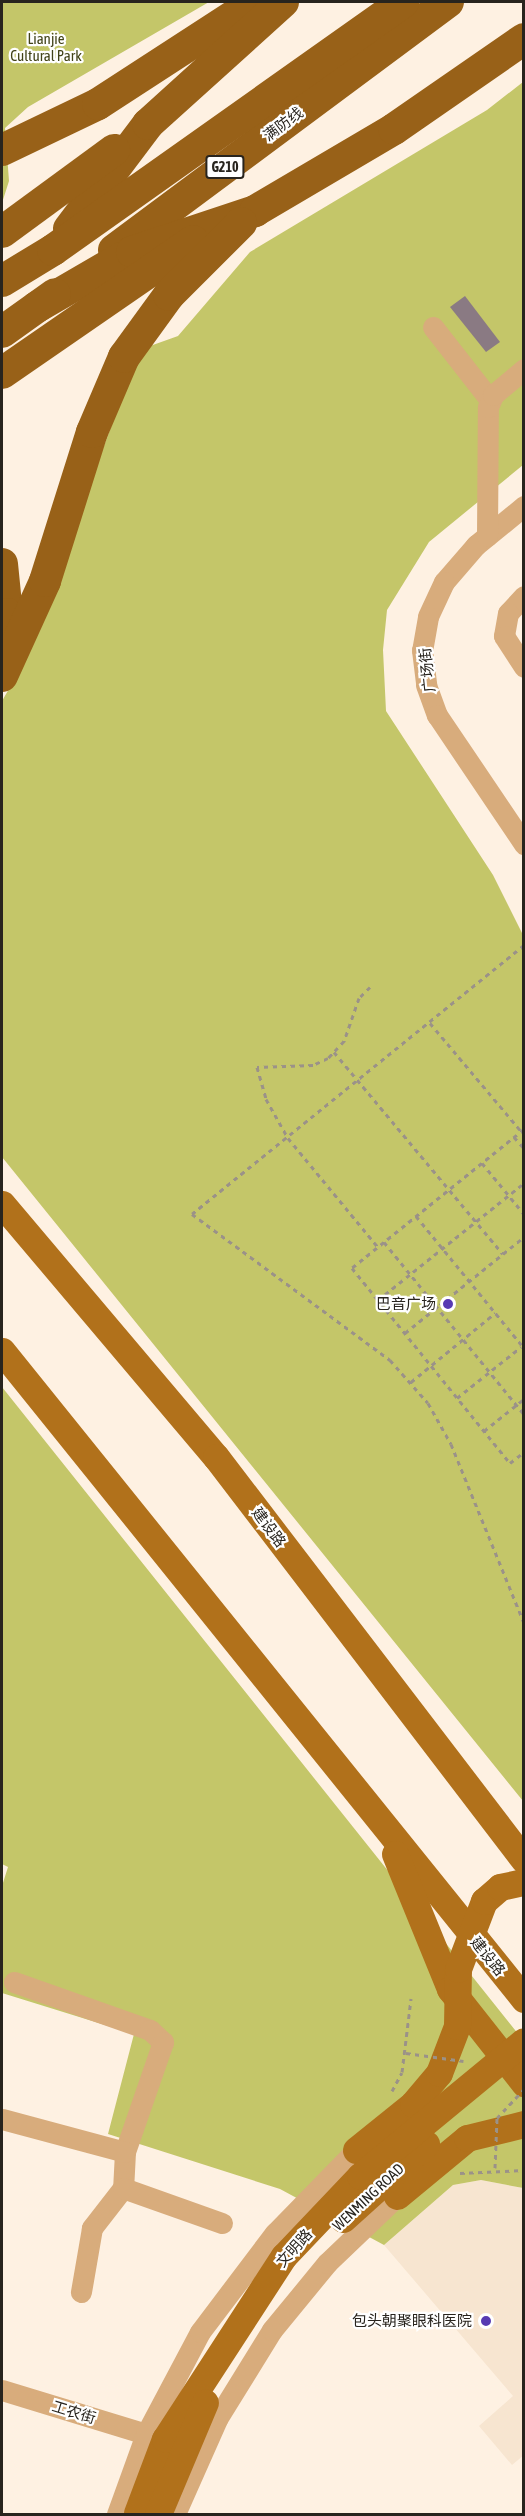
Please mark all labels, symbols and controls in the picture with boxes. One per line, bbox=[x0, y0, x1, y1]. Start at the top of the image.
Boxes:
park label: Lianjie Cultural Park bbox=[10, 29, 82, 64]
street label: 满防线 bbox=[260, 103, 306, 145]
road number: G210 bbox=[204, 156, 246, 178]
street label: 广场街 bbox=[416, 647, 438, 693]
place label: 巴音广场 bbox=[376, 1295, 436, 1313]
marker: 巴音广场 bbox=[441, 1297, 455, 1311]
street label: 建设路 bbox=[248, 1504, 290, 1550]
street label: 建设路 bbox=[467, 1933, 509, 1979]
street label: WENMING ROAD bbox=[329, 2159, 407, 2235]
street label: 文明路 bbox=[272, 2225, 316, 2271]
place label: 包头朝聚眼科医院 bbox=[352, 2312, 472, 2330]
marker: 包头朝聚眼科医院 bbox=[477, 2312, 495, 2330]
street label: 工农街 bbox=[50, 2397, 98, 2427]

